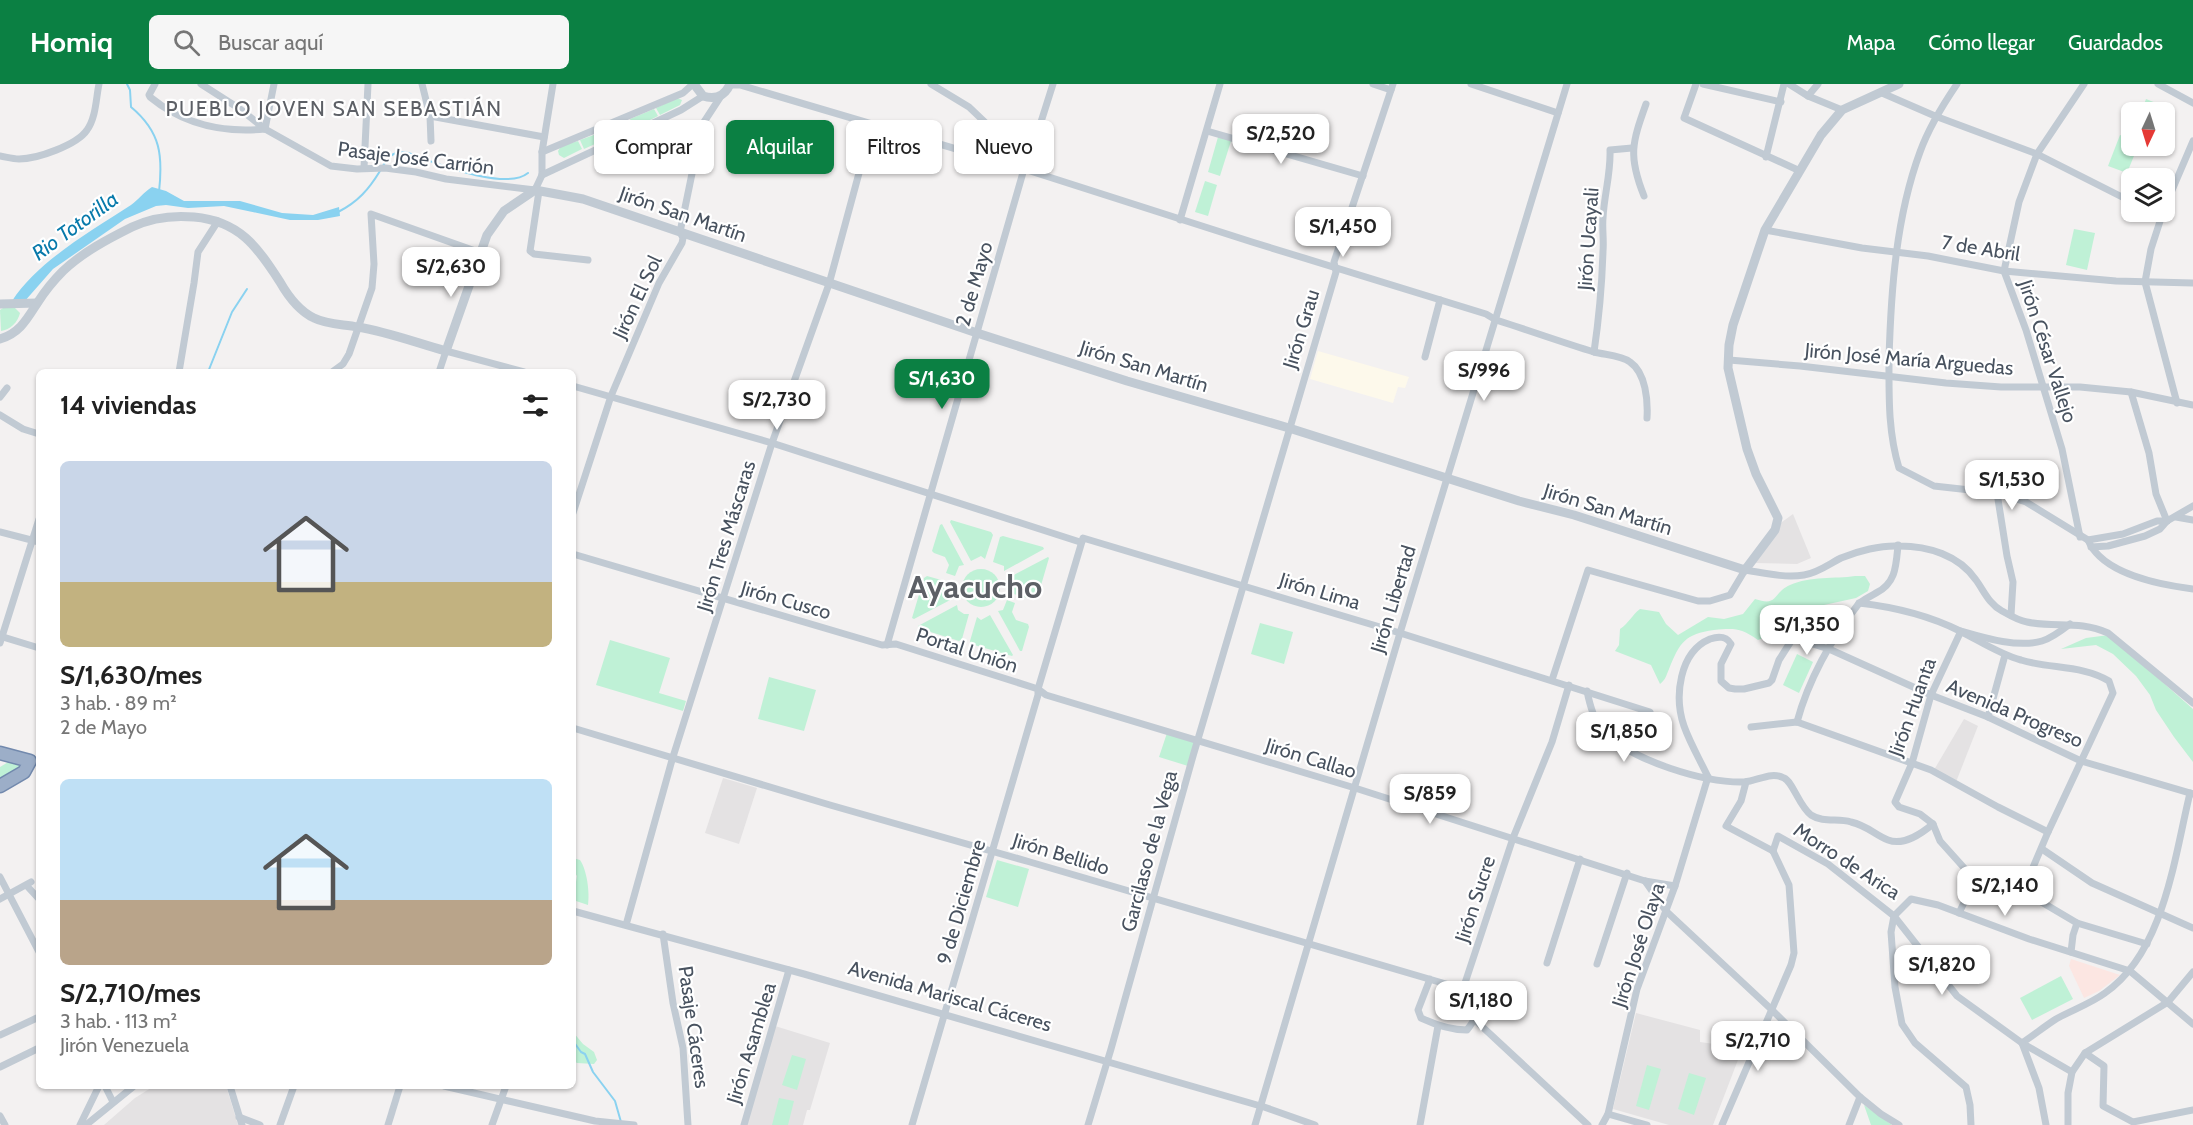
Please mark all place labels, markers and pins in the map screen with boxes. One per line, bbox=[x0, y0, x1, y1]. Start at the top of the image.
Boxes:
pin: S/2,520 bbox=[1226, 114, 1336, 165]
pin: S/1,450 bbox=[1288, 207, 1398, 258]
pin: S/2,630 bbox=[396, 247, 506, 298]
pin: S/996 bbox=[1442, 351, 1526, 402]
pin: S/1,630 bbox=[887, 359, 997, 410]
pin: S/2,730 bbox=[722, 380, 832, 431]
pin: S/1,530 bbox=[1957, 460, 2067, 511]
pin: S/1,350 bbox=[1752, 605, 1862, 656]
pin: S/1,850 bbox=[1569, 712, 1679, 763]
pin: S/859 bbox=[1388, 774, 1472, 825]
pin: S/2,140 bbox=[1950, 866, 2060, 917]
pin: S/1,820 bbox=[1887, 945, 1997, 996]
pin: S/1,180 bbox=[1426, 981, 1536, 1032]
pin: S/2,710 bbox=[1703, 1021, 1813, 1072]

